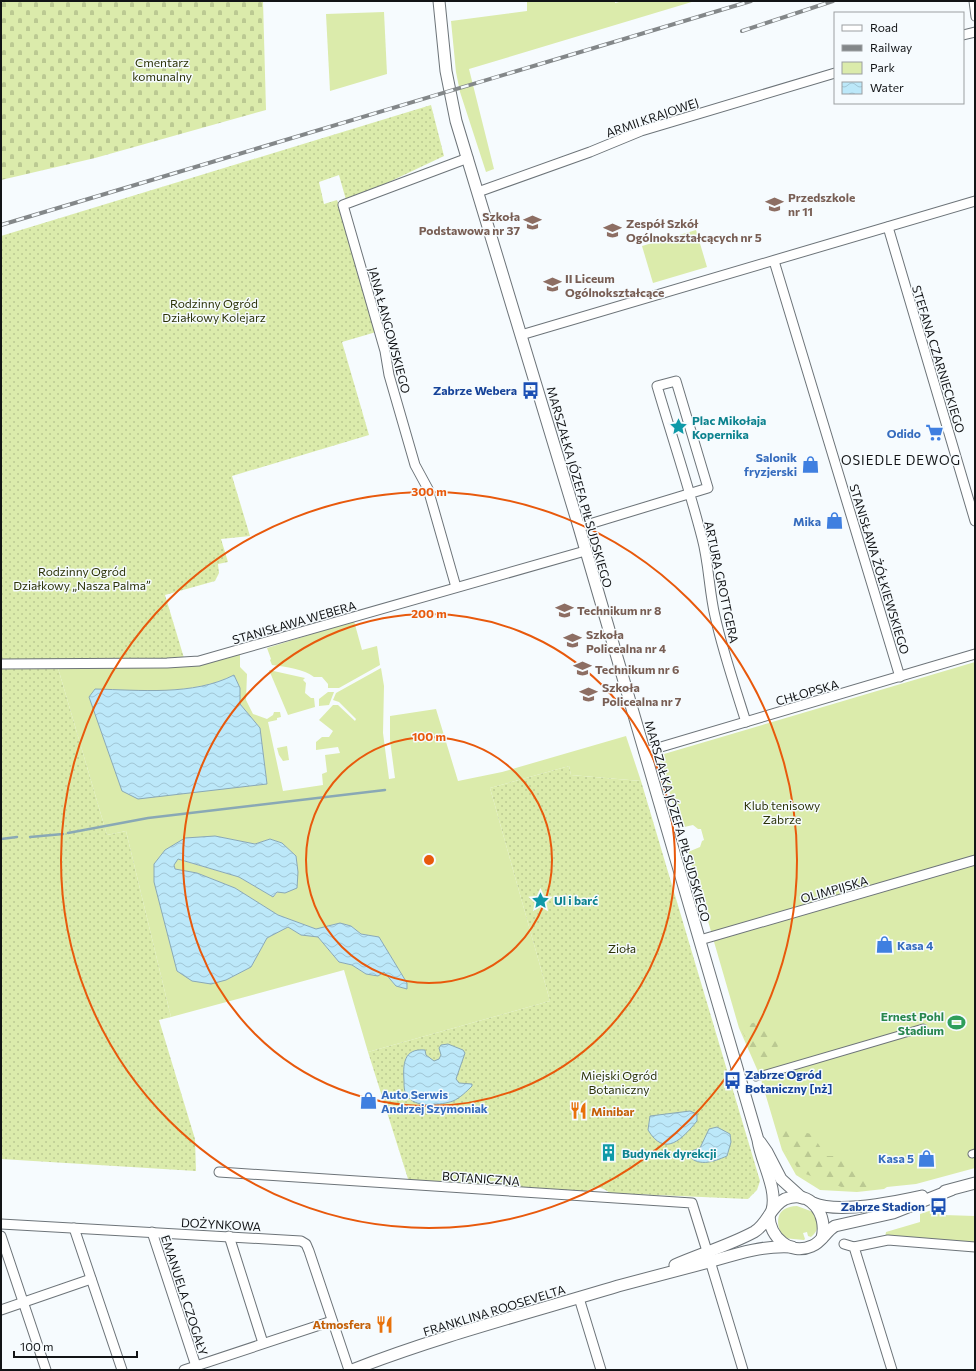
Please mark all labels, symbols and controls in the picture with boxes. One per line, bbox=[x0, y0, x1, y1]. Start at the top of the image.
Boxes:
legend bbox=[834, 12, 964, 104]
text: Road bbox=[870, 20, 898, 34]
text: Railway bbox=[870, 40, 912, 54]
park label: Cmentarz komunalny bbox=[132, 55, 192, 83]
text: Park bbox=[870, 60, 896, 74]
text: Water bbox=[870, 80, 904, 94]
street label: ARMII KRAJOWEJ bbox=[604, 95, 701, 140]
place label: Przedszkole nr 11 bbox=[788, 190, 855, 218]
school or university icon: Przedszkole nr 11 bbox=[765, 194, 785, 214]
place label: Szkoła Podstawowa nr 37 bbox=[419, 209, 520, 237]
school or university icon: Szkoła Podstawowa nr 37 bbox=[523, 213, 543, 233]
place label: Zespół Szkół Ogólnokształcących nr 5 bbox=[626, 216, 762, 244]
school or university icon: Zespół Szkół Ogólnokształcących nr 5 bbox=[603, 220, 623, 240]
street label: JANA ŁANGOWSKIEGO bbox=[365, 265, 414, 395]
place label: II Liceum Ogólnokształcące bbox=[565, 271, 664, 299]
school or university icon: II Liceum Ogólnokształcące bbox=[542, 275, 562, 295]
street label: STEFANA CZARNIECKIEGO bbox=[910, 284, 968, 435]
park label: Rodzinny Ogród Działkowy Kolejarz bbox=[162, 296, 266, 324]
bus stop icon: Zabrze Webera bbox=[520, 380, 540, 400]
place label: Zabrze Webera bbox=[433, 383, 517, 397]
street label: MARSZAŁKA JÓZEFA PIŁSUDSKIEGO bbox=[544, 385, 616, 590]
place label: Plac Mikołaja Kopernika bbox=[692, 413, 766, 441]
place icon: Plac Mikołaja Kopernika bbox=[669, 417, 689, 437]
supermarket icon: Odido bbox=[924, 423, 944, 443]
place label: Odido bbox=[887, 426, 921, 440]
place label: Salonik fryzjerski bbox=[744, 450, 797, 478]
district label: OSIEDLE DEWOG bbox=[841, 452, 961, 468]
shop icon: Salonik fryzjerski bbox=[800, 454, 820, 474]
street label: STANISŁAWA ŻÓŁKIEWSKIEGO bbox=[847, 482, 913, 656]
text: 300 m bbox=[411, 484, 447, 498]
shop icon: Mika bbox=[824, 511, 844, 531]
place label: Mika bbox=[793, 514, 821, 528]
street label: ARTURA GROTTGERA bbox=[702, 520, 742, 644]
park label: Rodzinny Ogród Działkowy „Nasza Palma” bbox=[13, 564, 151, 592]
street label: STANISŁAWA WEBERA bbox=[230, 598, 358, 646]
school or university icon: Technikum nr 8 bbox=[554, 600, 574, 620]
place label: Technikum nr 8 bbox=[577, 603, 661, 617]
text: 200 m bbox=[411, 606, 447, 620]
place label: Szkoła Policealna nr 4 bbox=[586, 627, 667, 655]
school or university icon: Szkoła Policealna nr 4 bbox=[563, 631, 583, 651]
school or university icon: Technikum nr 6 bbox=[572, 659, 592, 679]
place label: Technikum nr 6 bbox=[595, 662, 679, 676]
street label: CHŁOPSKA bbox=[774, 676, 840, 708]
place label: Szkoła Policealna nr 7 bbox=[602, 680, 682, 708]
school or university icon: Szkoła Policealna nr 7 bbox=[579, 684, 599, 704]
street label: MARSZAŁKA JÓZEFA PIŁSUDSKIEGO bbox=[642, 719, 714, 924]
text: 100 m bbox=[412, 729, 446, 743]
park label: Klub tenisowy Zabrze bbox=[744, 798, 820, 826]
centre of rings bbox=[422, 853, 436, 867]
street label: OLIMPIJSKA bbox=[799, 873, 869, 906]
place icon: Ul i barć bbox=[531, 890, 551, 910]
place label: Ul i barć bbox=[554, 893, 598, 907]
shop icon: Kasa 4 bbox=[874, 935, 894, 955]
place label: Kasa 4 bbox=[897, 938, 934, 952]
park label: Zioła bbox=[608, 941, 636, 955]
place label: Ernest Pohl Stadium bbox=[881, 1009, 944, 1037]
sports icon: Ernest Pohl Stadium bbox=[947, 1013, 967, 1033]
place label: Zabrze Ogród Botaniczny [nż] bbox=[745, 1067, 832, 1095]
park label: Miejski Ogród Botaniczny bbox=[581, 1068, 657, 1096]
bus stop icon: Zabrze Ogród Botaniczny [nż] bbox=[722, 1071, 742, 1091]
place label: Auto Serwis Andrzej Szymoniak bbox=[381, 1087, 488, 1115]
shop icon: Auto Serwis Andrzej Szymoniak bbox=[358, 1091, 378, 1111]
restaurant icon: Minibar bbox=[568, 1101, 588, 1121]
place label: Minibar bbox=[591, 1104, 635, 1118]
building icon: Budynek dyrekcji bbox=[599, 1143, 619, 1163]
place label: Budynek dyrekcji bbox=[622, 1146, 717, 1160]
shop icon: Kasa 5 bbox=[917, 1148, 937, 1168]
place label: Kasa 5 bbox=[878, 1151, 914, 1165]
street label: BOTANICZNA bbox=[442, 1168, 520, 1188]
bus stop icon: Zabrze Stadion bbox=[928, 1196, 948, 1216]
place label: Zabrze Stadion bbox=[841, 1199, 925, 1213]
street label: DOŻYNKOWA bbox=[181, 1215, 261, 1233]
street label: EMANUELA CZOGAŁY bbox=[159, 1233, 211, 1357]
street label: FRANKLINA ROOSEVELTA bbox=[421, 1282, 567, 1338]
restaurant icon: Atmosfera bbox=[374, 1314, 394, 1334]
place label: Atmosfera bbox=[313, 1317, 371, 1331]
scale bar bbox=[14, 1333, 137, 1359]
text: 100 m bbox=[20, 1339, 54, 1353]

